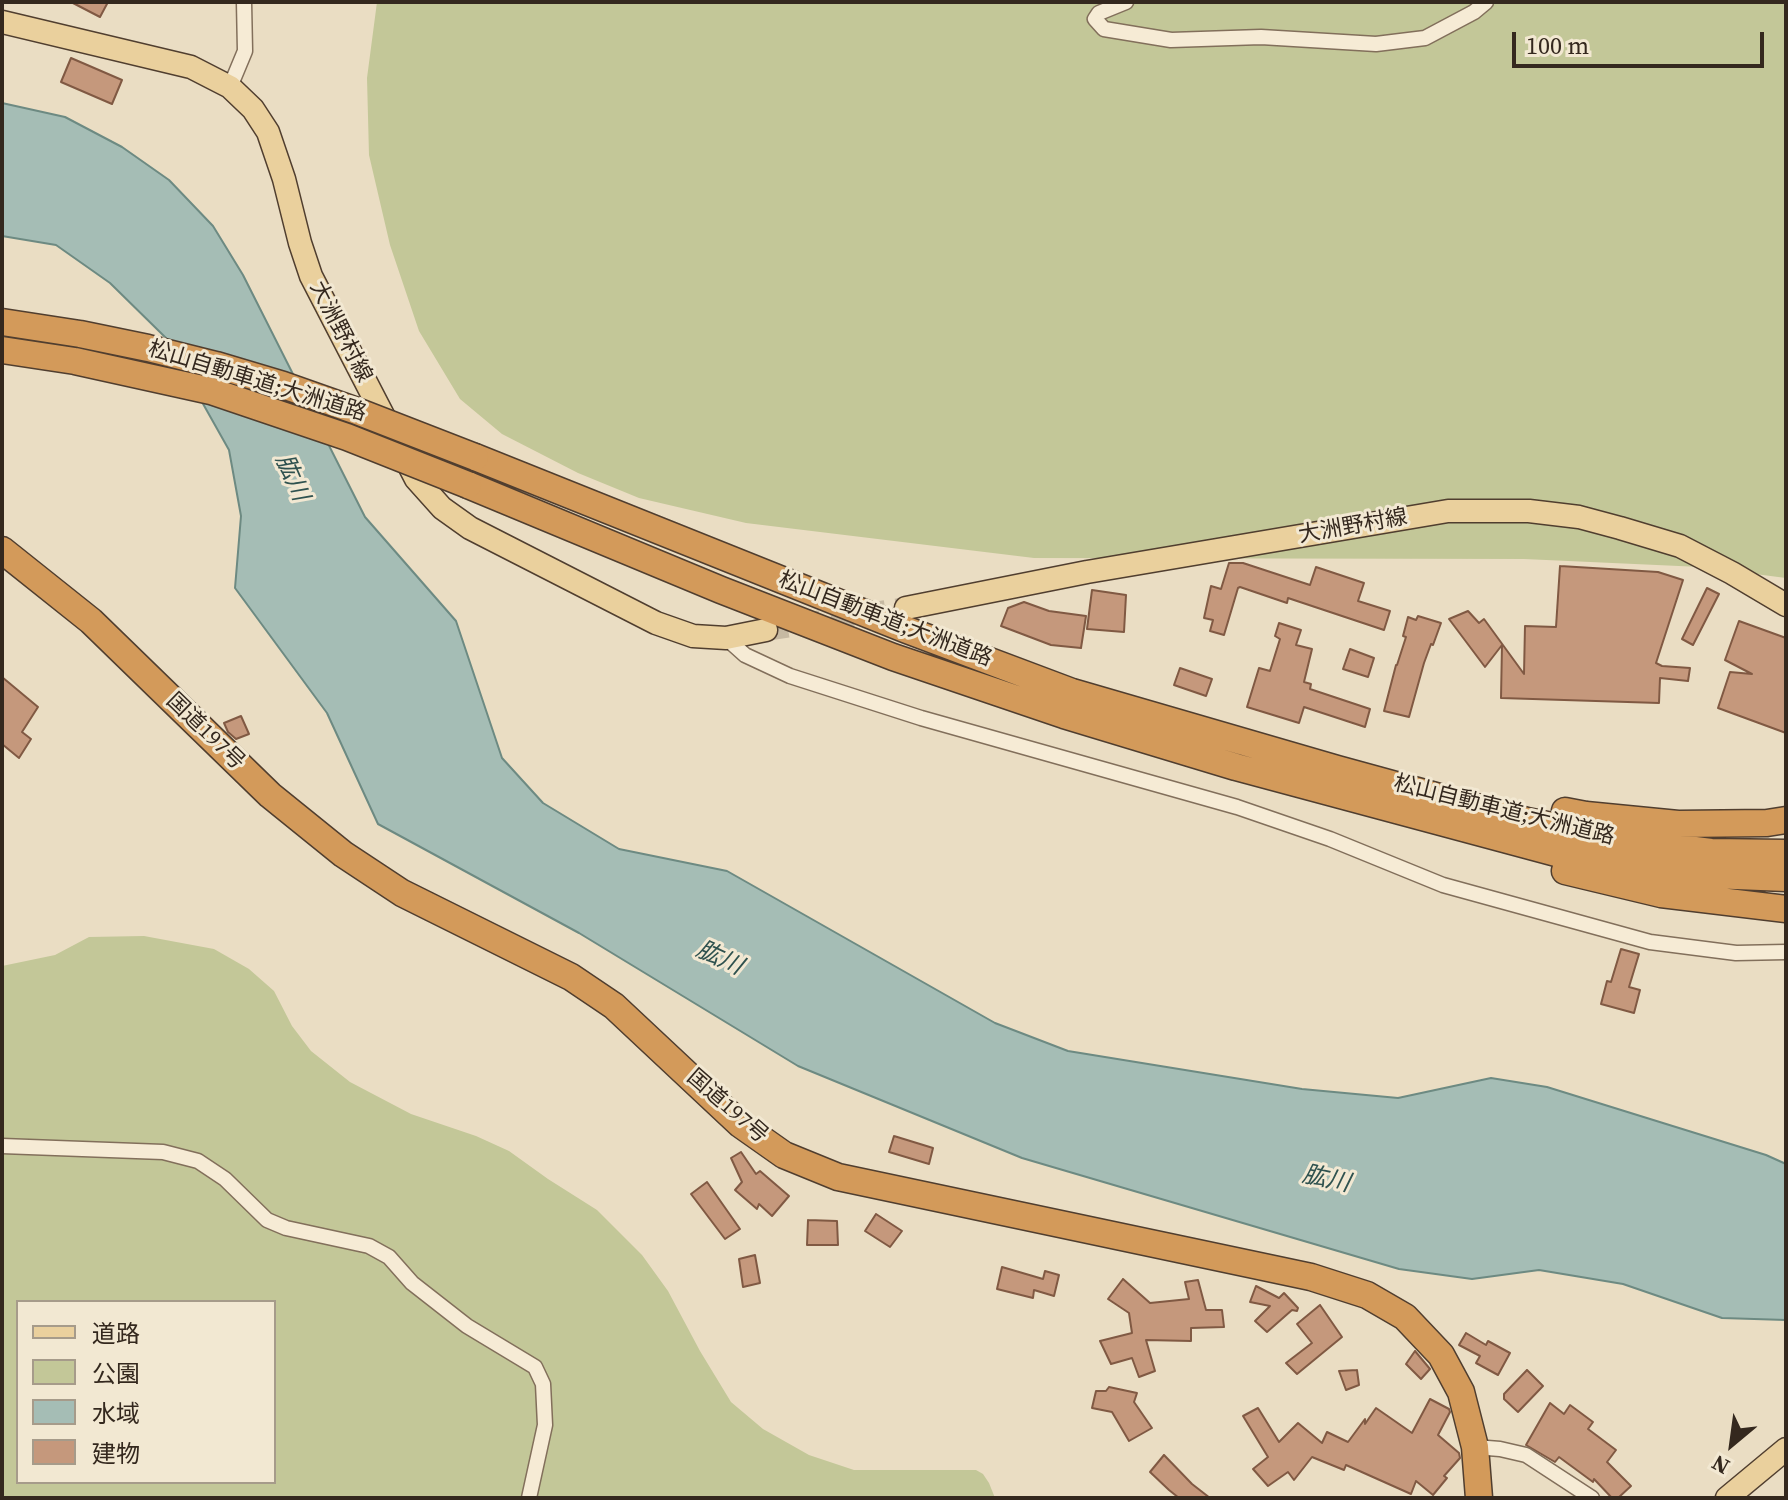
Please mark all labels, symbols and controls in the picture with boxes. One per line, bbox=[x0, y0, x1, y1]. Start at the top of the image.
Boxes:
scale bar bbox=[1516, 16, 1768, 66]
text: 100 m bbox=[1526, 29, 1589, 62]
street label: 大洲野村線 bbox=[303, 277, 377, 387]
street label: 松山自動車道;大洲道路 bbox=[145, 336, 369, 428]
water label: 肱川 bbox=[268, 450, 314, 506]
street label: 大洲野村線 bbox=[1297, 504, 1409, 550]
street label: 松山自動車道;大洲道路 bbox=[774, 567, 996, 673]
street label: 国道197号 bbox=[160, 688, 250, 776]
street label: 松山自動車道;大洲道路 bbox=[1391, 771, 1617, 851]
water label: 肱川 bbox=[691, 936, 747, 982]
street label: 国道197号 bbox=[681, 1065, 773, 1149]
water label: 肱川 bbox=[1300, 1161, 1352, 1199]
legend bbox=[16, 1300, 276, 1484]
text: 道路 bbox=[92, 1317, 140, 1350]
text: 公園 bbox=[92, 1357, 140, 1390]
text: 水域 bbox=[92, 1397, 140, 1430]
north arrow bbox=[1692, 1404, 1772, 1484]
text: 建物 bbox=[92, 1437, 140, 1470]
text: N bbox=[1706, 1448, 1735, 1482]

